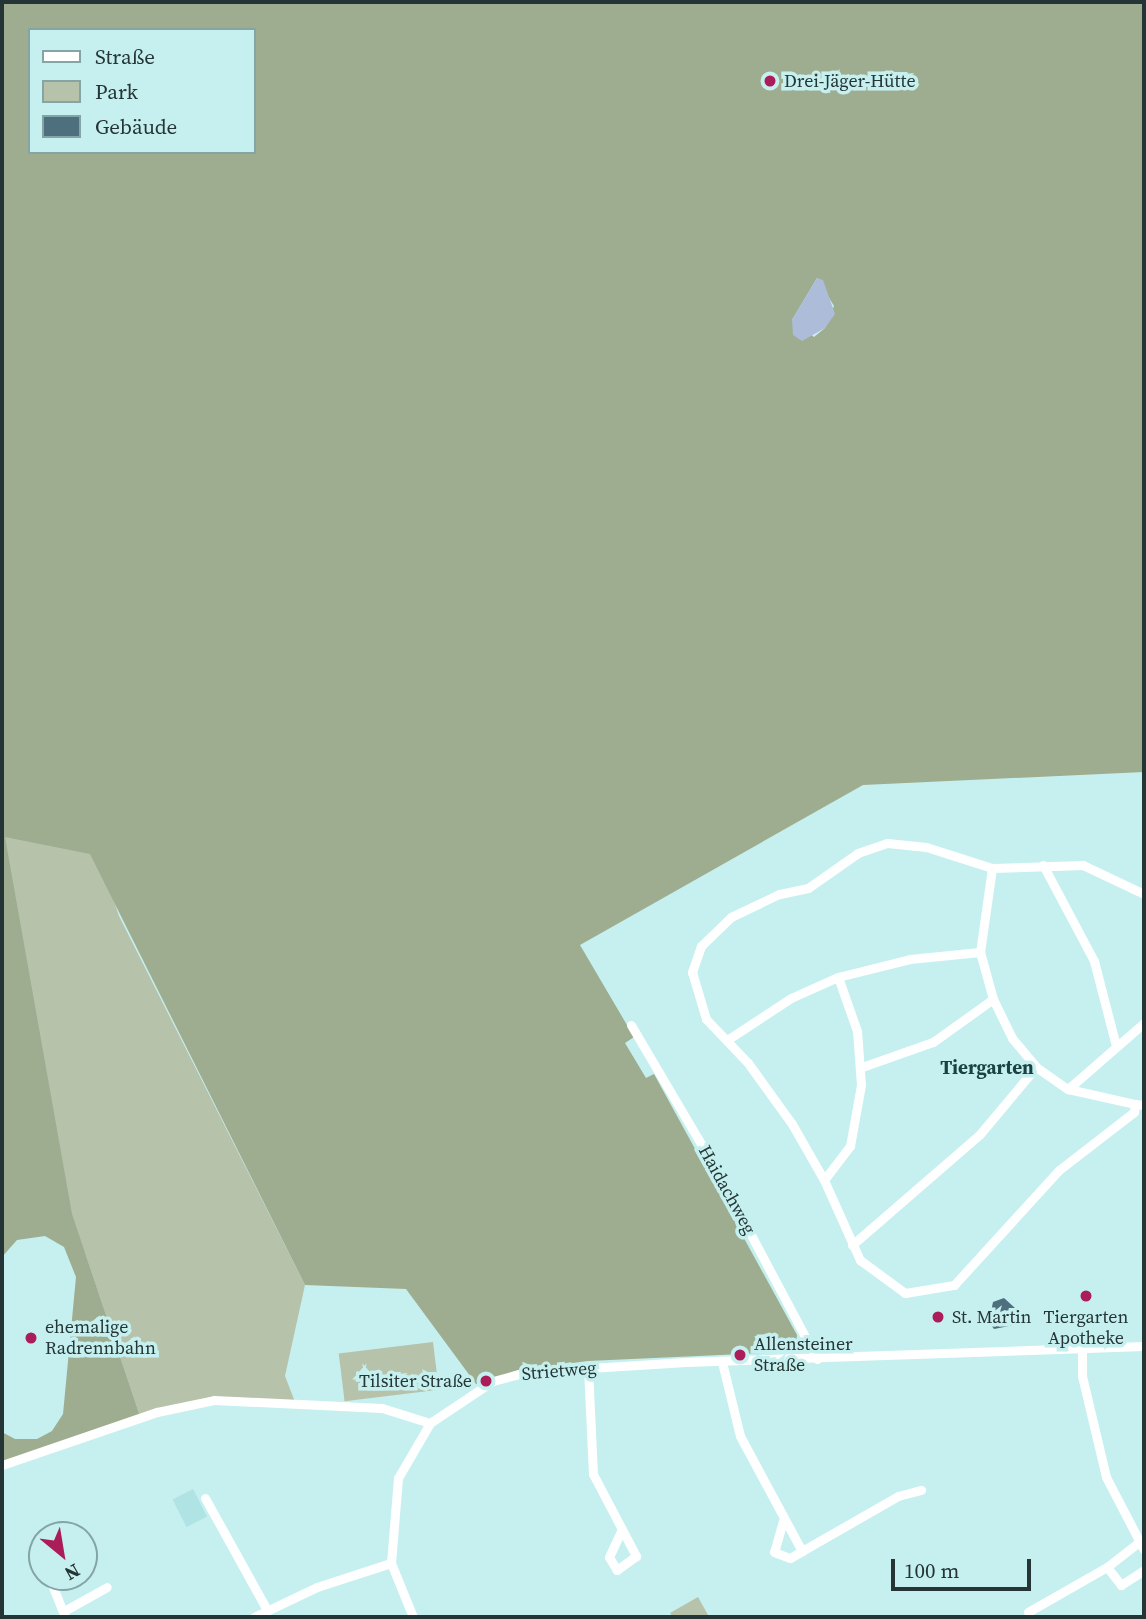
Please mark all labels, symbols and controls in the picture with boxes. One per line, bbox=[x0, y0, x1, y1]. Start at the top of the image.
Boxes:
legend bbox=[28, 28, 256, 154]
text: Straße bbox=[95, 42, 155, 71]
place label: Drei-Jäger-Hütte bbox=[784, 70, 916, 92]
marker: Drei-Jäger-Hütte bbox=[762, 73, 778, 89]
text: Park bbox=[95, 77, 138, 106]
text: Gebäude bbox=[95, 112, 177, 141]
district label: Tiergarten bbox=[940, 1057, 1034, 1079]
street label: Haidachweg bbox=[694, 1142, 760, 1238]
marker: Tiergarten Apotheke bbox=[1078, 1288, 1094, 1304]
place label: St. Martin bbox=[952, 1306, 1032, 1328]
place label: Tiergarten Apotheke bbox=[1044, 1307, 1128, 1350]
marker: St. Martin bbox=[930, 1309, 946, 1325]
place label: ehemalige Radrennbahn bbox=[45, 1317, 156, 1360]
marker: ehemalige Radrennbahn bbox=[23, 1330, 39, 1346]
place label: Allensteiner Straße bbox=[754, 1334, 853, 1376]
marker: Allensteiner Straße bbox=[732, 1347, 748, 1363]
street label: Strietweg bbox=[521, 1357, 597, 1385]
place label: Tilsiter Straße bbox=[359, 1370, 472, 1392]
marker: Tilsiter Straße bbox=[478, 1373, 494, 1389]
north arrow bbox=[28, 1521, 98, 1591]
scale bar bbox=[894, 1546, 1034, 1590]
text: 100 m bbox=[904, 1556, 959, 1585]
text: N bbox=[60, 1558, 85, 1587]

